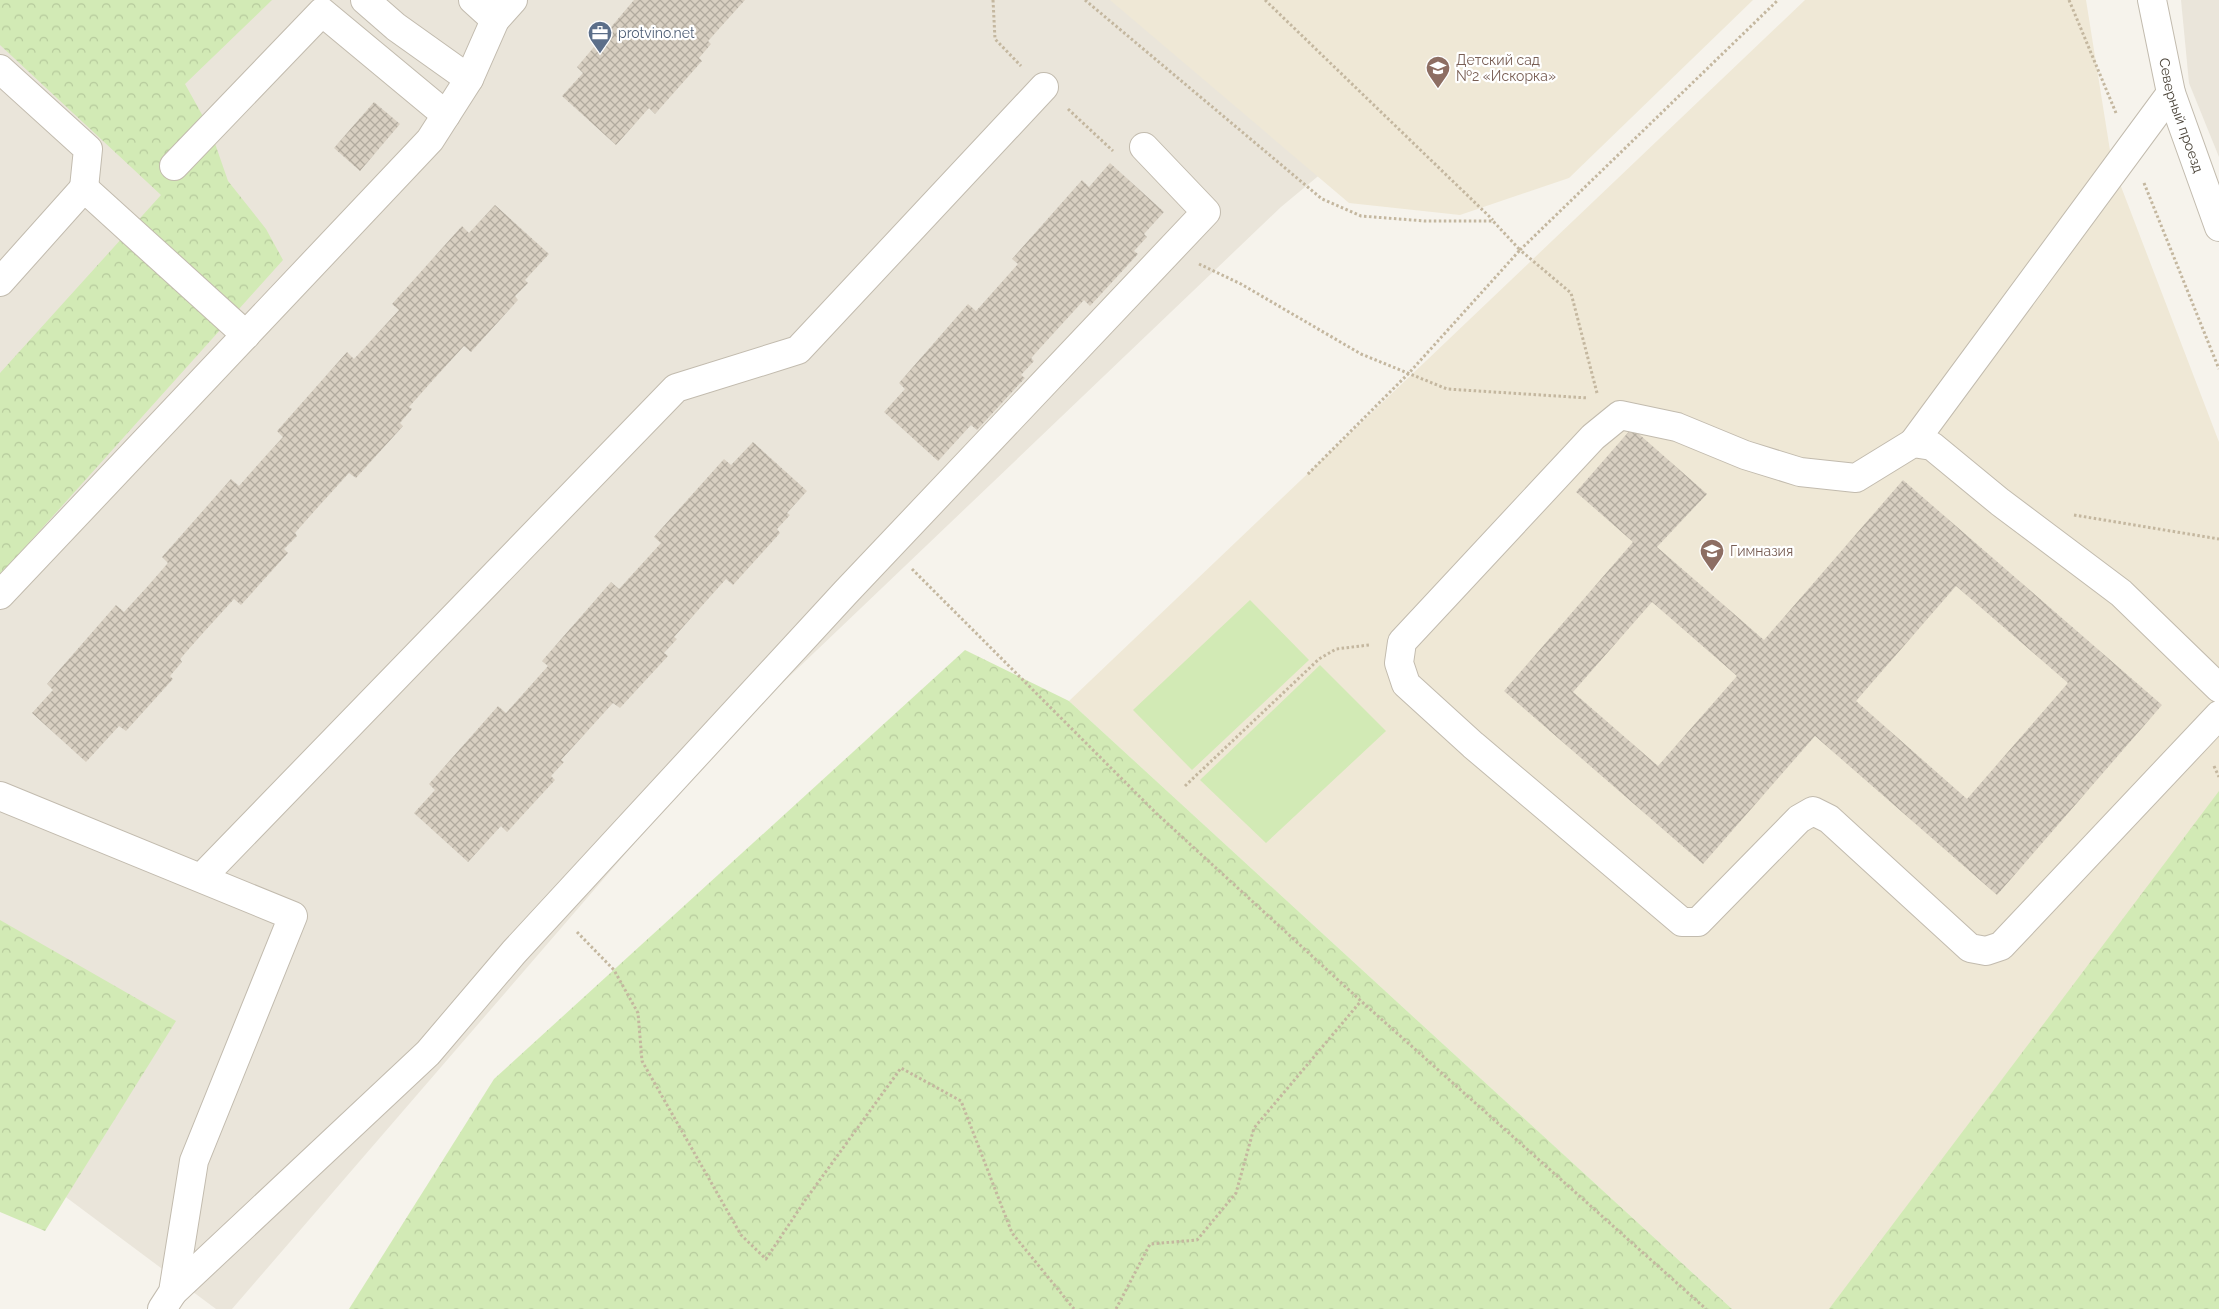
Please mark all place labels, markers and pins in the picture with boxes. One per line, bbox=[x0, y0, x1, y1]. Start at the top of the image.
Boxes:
office icon: protvino.net bbox=[587, 20, 613, 54]
place label: protvino.net bbox=[618, 25, 695, 41]
place label: Детcкий сад №2 «Искорка» bbox=[1456, 52, 1556, 84]
school or university icon: Детcкий сад №2 «Искорка» bbox=[1425, 55, 1451, 89]
school or university icon: Гимназия bbox=[1699, 538, 1725, 572]
place label: Гимназия bbox=[1730, 543, 1793, 559]

